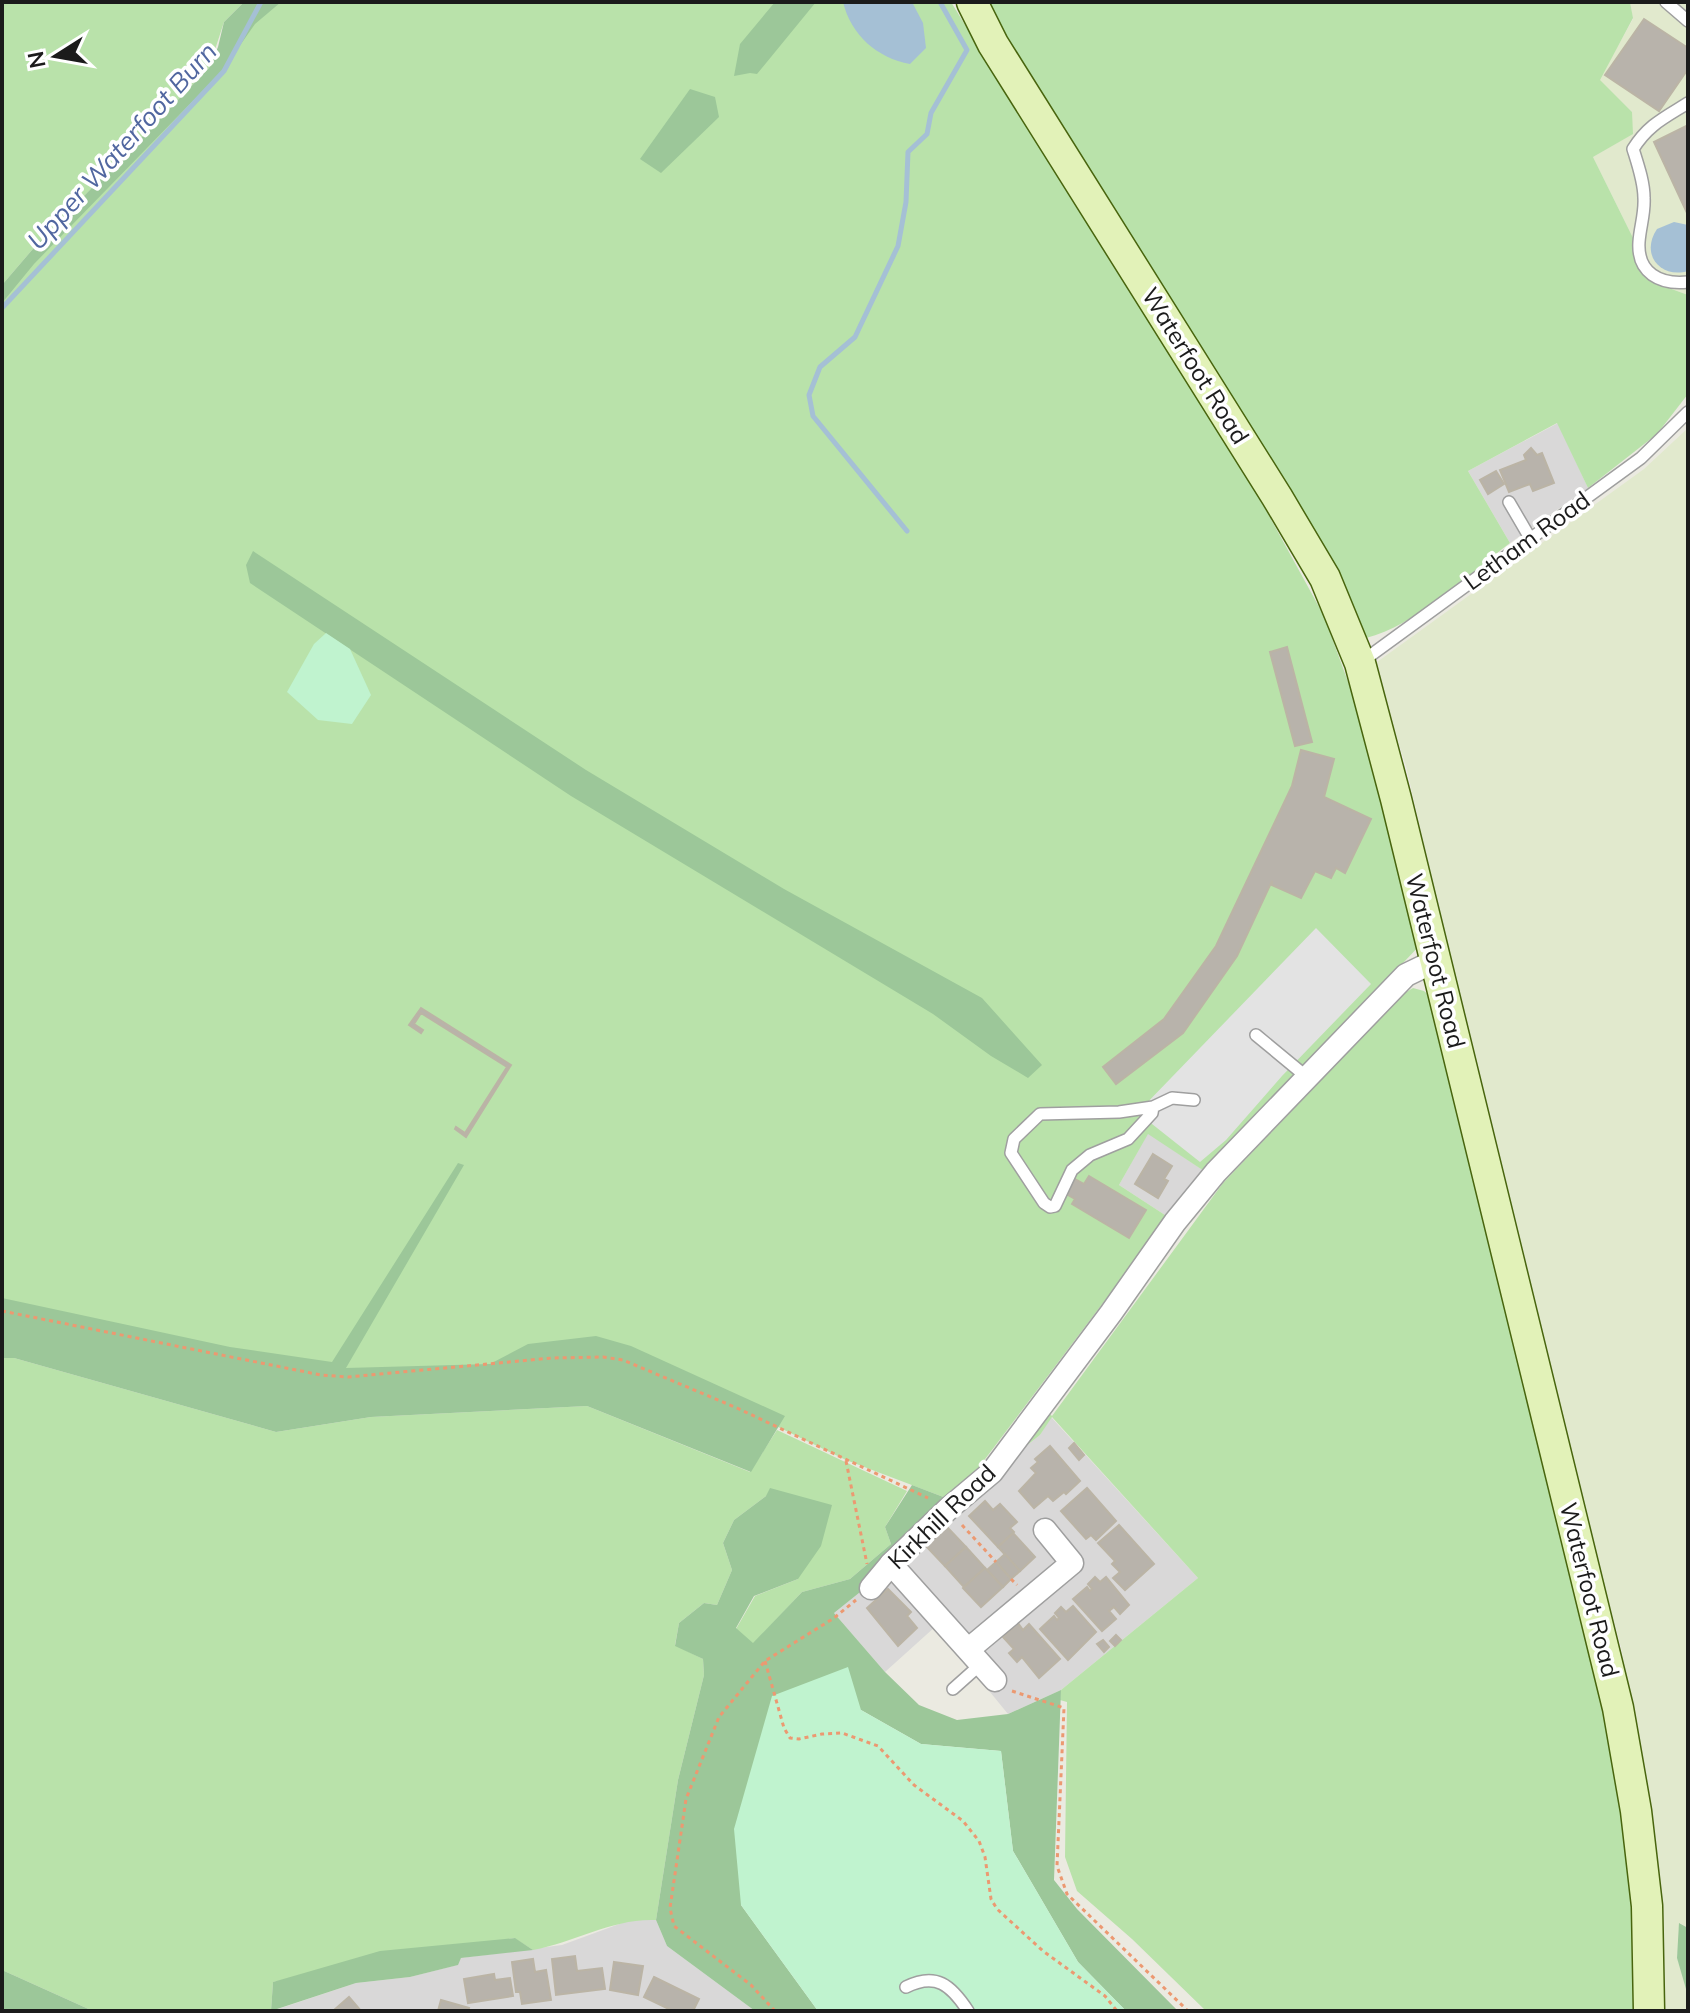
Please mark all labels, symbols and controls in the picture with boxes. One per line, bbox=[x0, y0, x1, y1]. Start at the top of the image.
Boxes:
north arrow bbox=[16, 16, 96, 96]
water label: Upper Waterfoot Burn bbox=[20, 35, 224, 256]
text: N bbox=[21, 49, 52, 71]
street label: Waterfoot Road bbox=[1136, 282, 1256, 449]
street label: Letham Road bbox=[1457, 484, 1596, 596]
street label: Waterfoot Road bbox=[1400, 870, 1472, 1051]
street label: Kirkhill Road bbox=[881, 1457, 1001, 1575]
street label: Waterfoot Road bbox=[1554, 1499, 1626, 1680]

